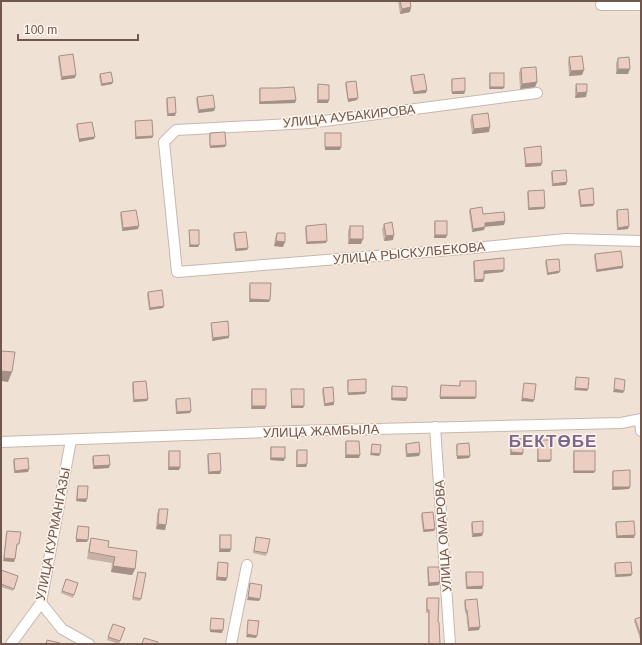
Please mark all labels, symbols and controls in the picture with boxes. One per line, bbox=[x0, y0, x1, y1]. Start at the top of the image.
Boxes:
scale bar bbox=[18, 16, 138, 42]
text: 100 m bbox=[24, 23, 57, 37]
street label: УЛИЦА АУБАКИРОВА bbox=[282, 102, 416, 130]
street label: УЛИЦА РЫСКУЛБЕКОВА bbox=[332, 239, 486, 267]
street label: УЛИЦА ЖАМБЫЛА bbox=[263, 421, 380, 441]
district label: БЕКТӨБЕ bbox=[509, 432, 597, 451]
street label: УЛИЦА КУРМАНГАЗЫ bbox=[33, 466, 73, 602]
street label: УЛИЦА ОМАРОВА bbox=[432, 479, 454, 593]

